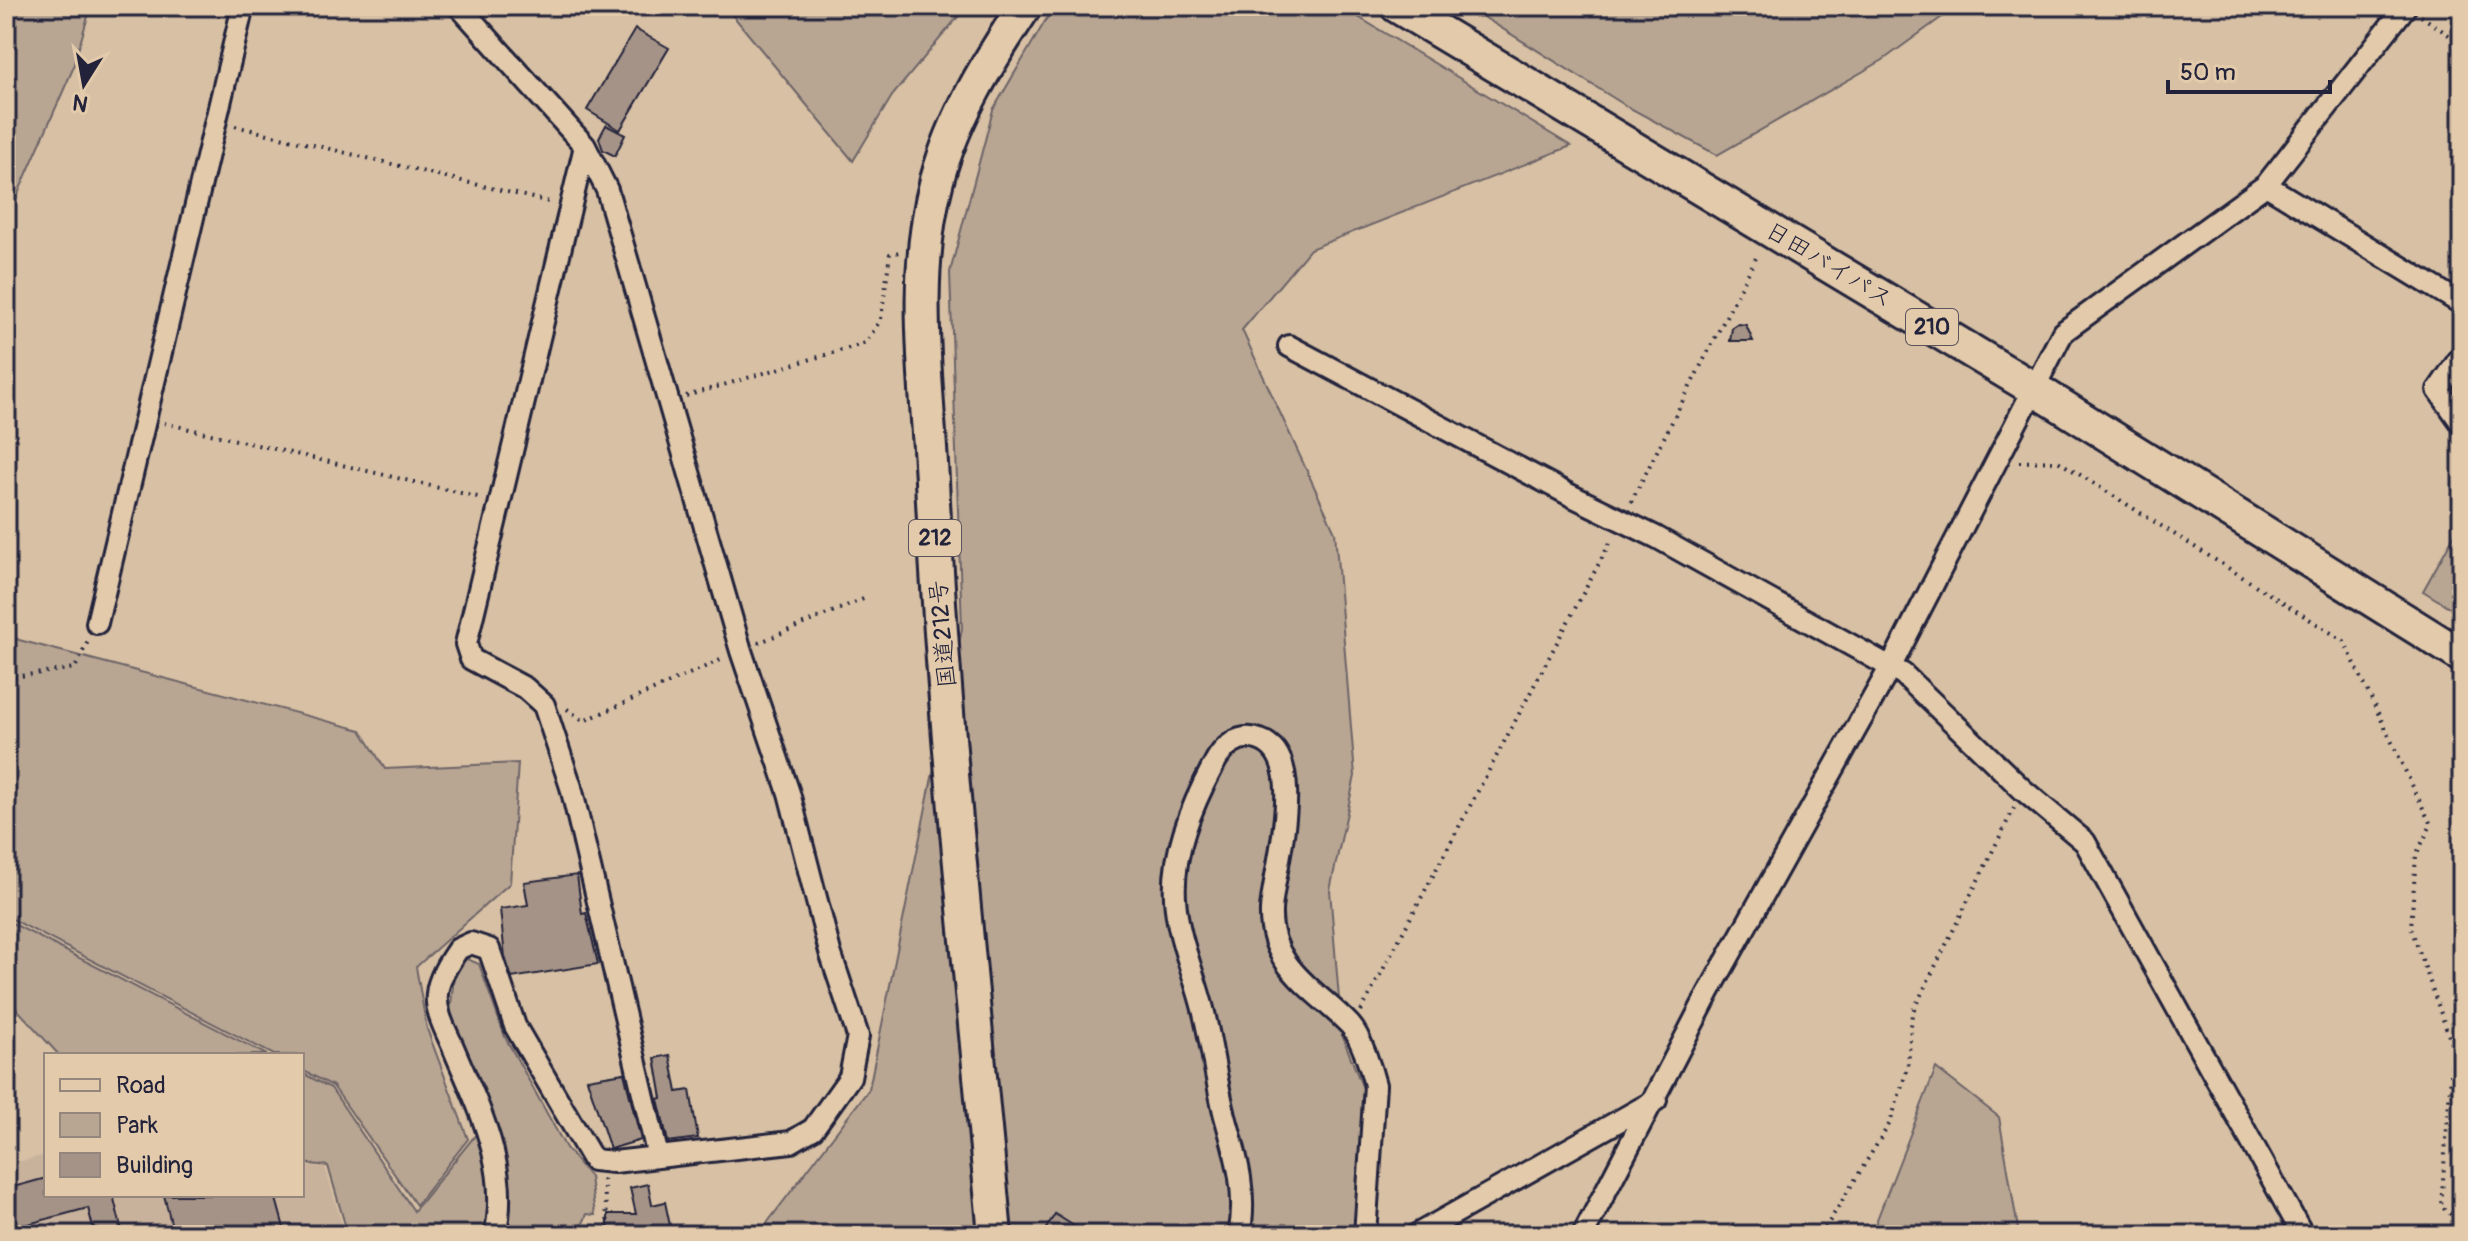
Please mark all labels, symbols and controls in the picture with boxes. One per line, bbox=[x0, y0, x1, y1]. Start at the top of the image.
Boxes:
north arrow bbox=[44, 44, 124, 124]
scale bar bbox=[2168, 44, 2330, 94]
text: 50 m bbox=[2180, 58, 2236, 87]
text: N bbox=[70, 87, 90, 118]
street label: 日田バイパス bbox=[1760, 216, 1898, 314]
road number: 210 bbox=[1906, 309, 1958, 345]
road number: 212 bbox=[909, 520, 961, 556]
street label: 国道212号 bbox=[924, 579, 962, 689]
legend bbox=[44, 1053, 304, 1197]
text: Road bbox=[116, 1071, 166, 1100]
text: Park bbox=[116, 1111, 158, 1140]
text: Building bbox=[116, 1151, 193, 1180]

